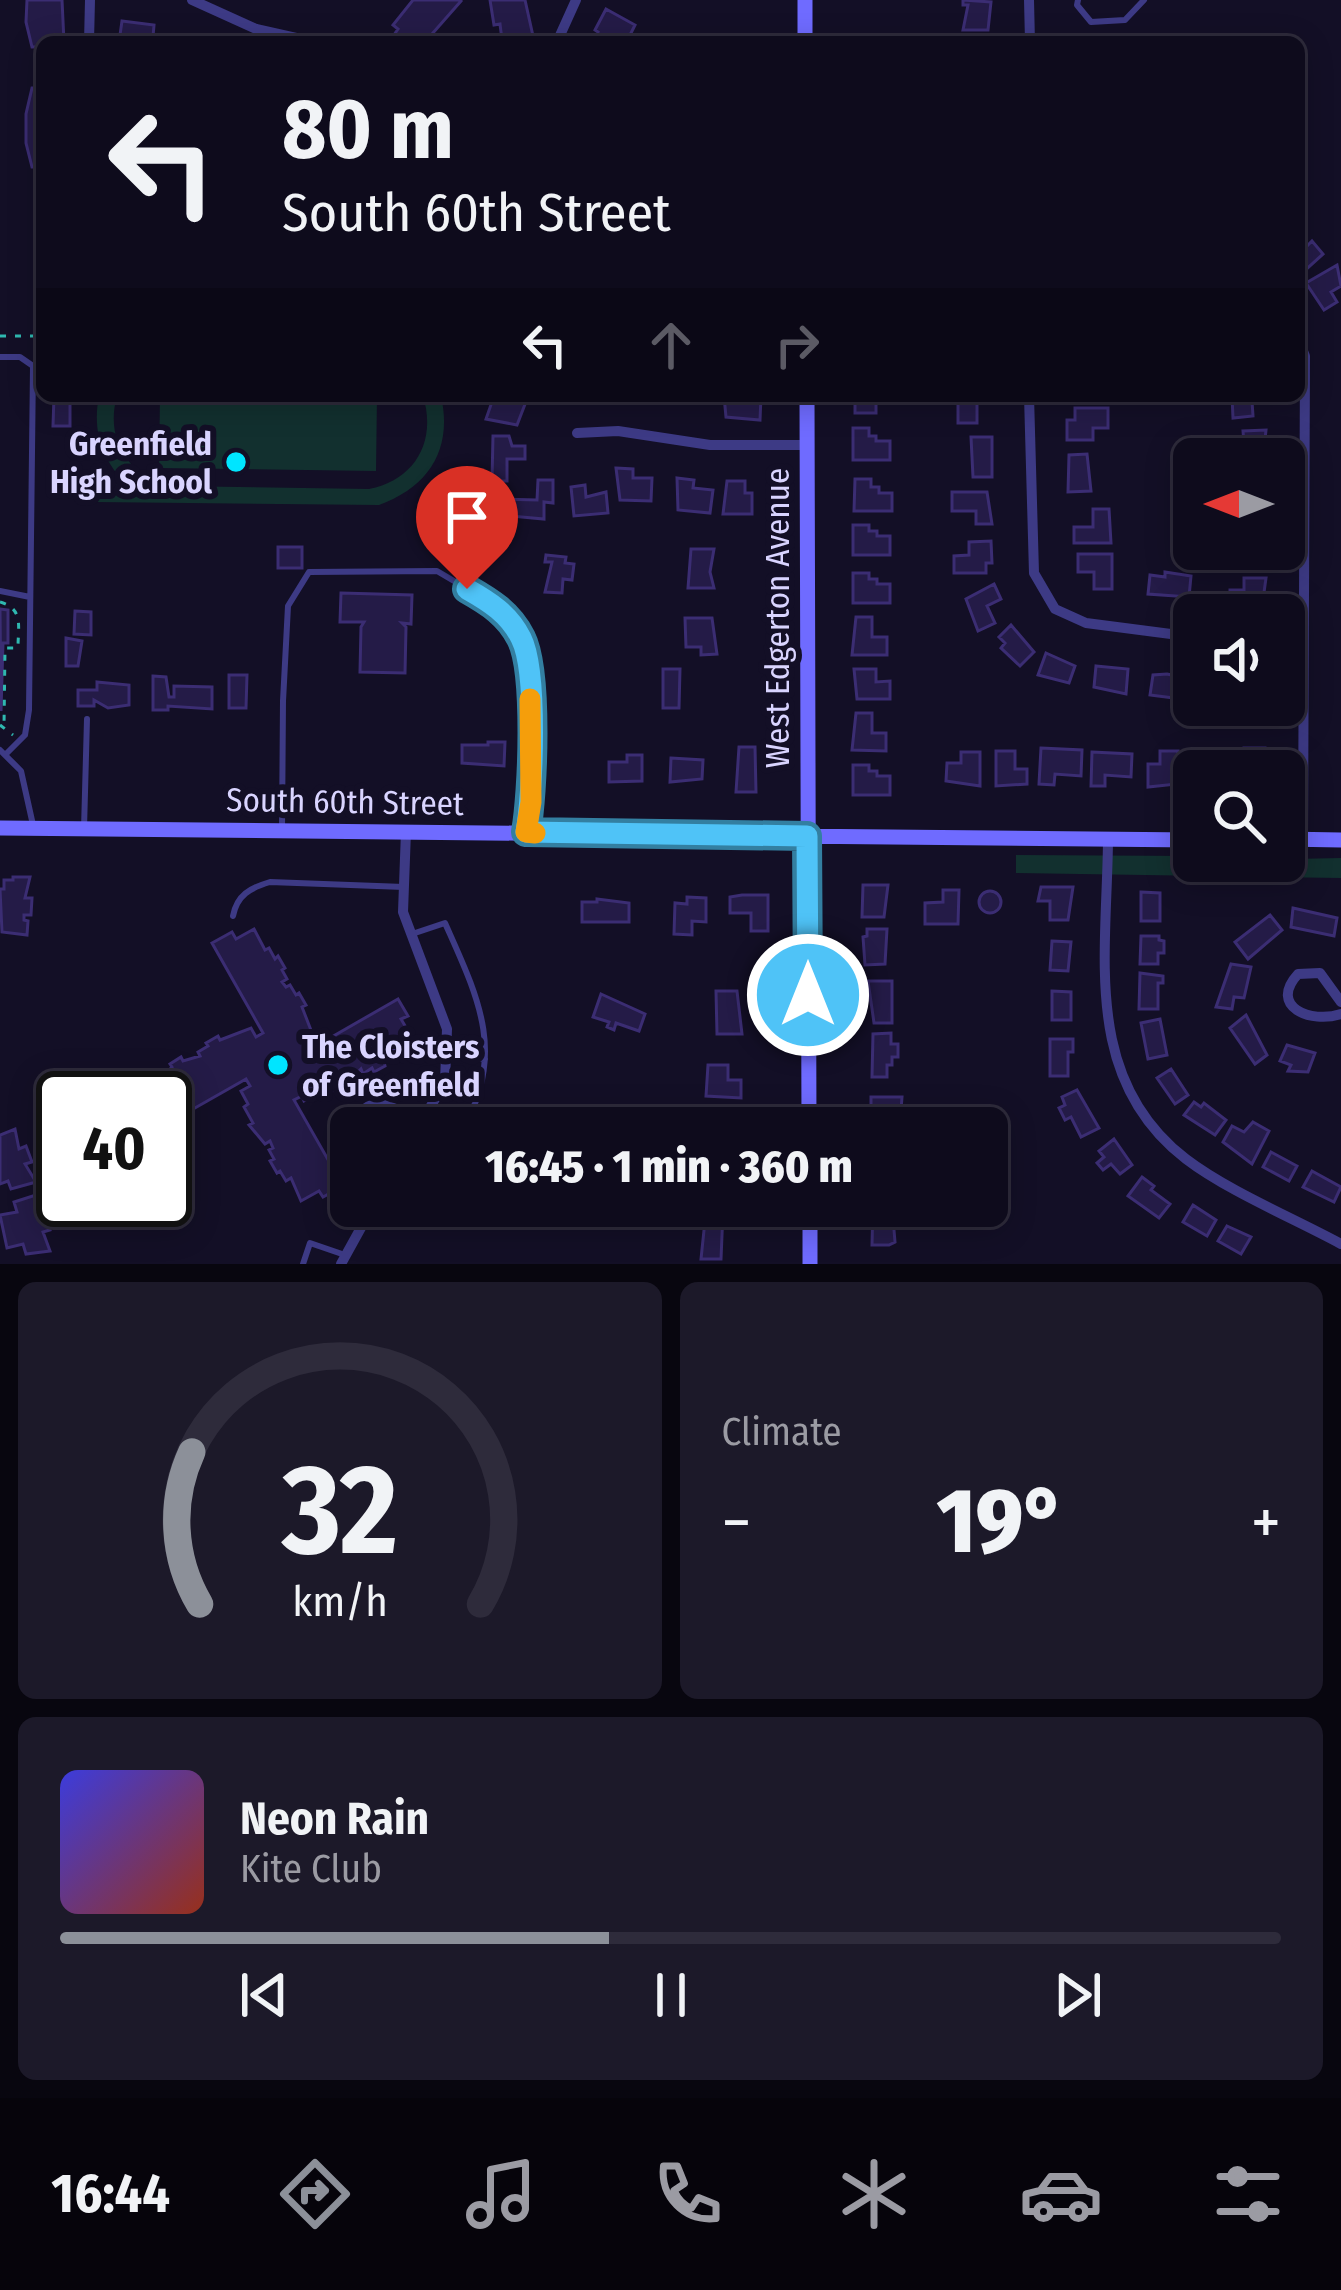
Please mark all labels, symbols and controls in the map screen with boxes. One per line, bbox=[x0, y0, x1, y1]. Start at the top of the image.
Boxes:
text: 80 m bbox=[282, 79, 454, 180]
icon: left bbox=[84, 84, 240, 240]
text: South 60th Street bbox=[282, 181, 671, 245]
icon: left bbox=[512, 312, 578, 378]
icon: ahead bbox=[638, 312, 704, 378]
icon: right bbox=[764, 312, 830, 378]
place label: Greenfield High School bbox=[50, 424, 213, 502]
north arrow bbox=[1173, 438, 1305, 570]
map controls bbox=[1173, 438, 1305, 882]
marker: Greenfield High School bbox=[223, 449, 249, 475]
pin bbox=[416, 466, 518, 589]
street label: West Edgerton Avenue bbox=[758, 468, 798, 768]
icon: arrive bbox=[434, 484, 500, 550]
button: sound bbox=[1173, 594, 1305, 726]
button: search bbox=[1173, 750, 1305, 882]
street label: South 60th Street bbox=[226, 780, 464, 824]
position arrow bbox=[745, 932, 871, 1058]
place label: The Cloisters of Greenfield bbox=[302, 1027, 480, 1105]
marker: The Cloisters of Greenfield bbox=[265, 1052, 291, 1078]
speed limit sign: 40 bbox=[36, 1071, 192, 1227]
text: 16:45 · 1 min · 360 m bbox=[485, 1140, 853, 1194]
text: Climate bbox=[722, 1409, 842, 1455]
text: 32 bbox=[281, 1436, 398, 1586]
text: 19° bbox=[937, 1468, 1065, 1576]
text: − bbox=[722, 1483, 751, 1562]
text: + bbox=[1251, 1483, 1281, 1562]
text: km/h bbox=[292, 1575, 388, 1626]
text: Neon Rain bbox=[240, 1792, 429, 1846]
text: Kite Club bbox=[240, 1846, 382, 1892]
icon: previous bbox=[231, 1962, 297, 2028]
icon: pause bbox=[638, 1962, 704, 2028]
icon: next bbox=[1045, 1962, 1111, 2028]
icon: directions bbox=[273, 2152, 357, 2236]
icon: music bbox=[459, 2152, 543, 2236]
icon: phone bbox=[646, 2152, 730, 2236]
icon: climate bbox=[832, 2152, 916, 2236]
icon: car bbox=[1019, 2152, 1103, 2236]
icon: filters bbox=[1206, 2152, 1290, 2236]
text: 16:44 bbox=[51, 2162, 170, 2226]

